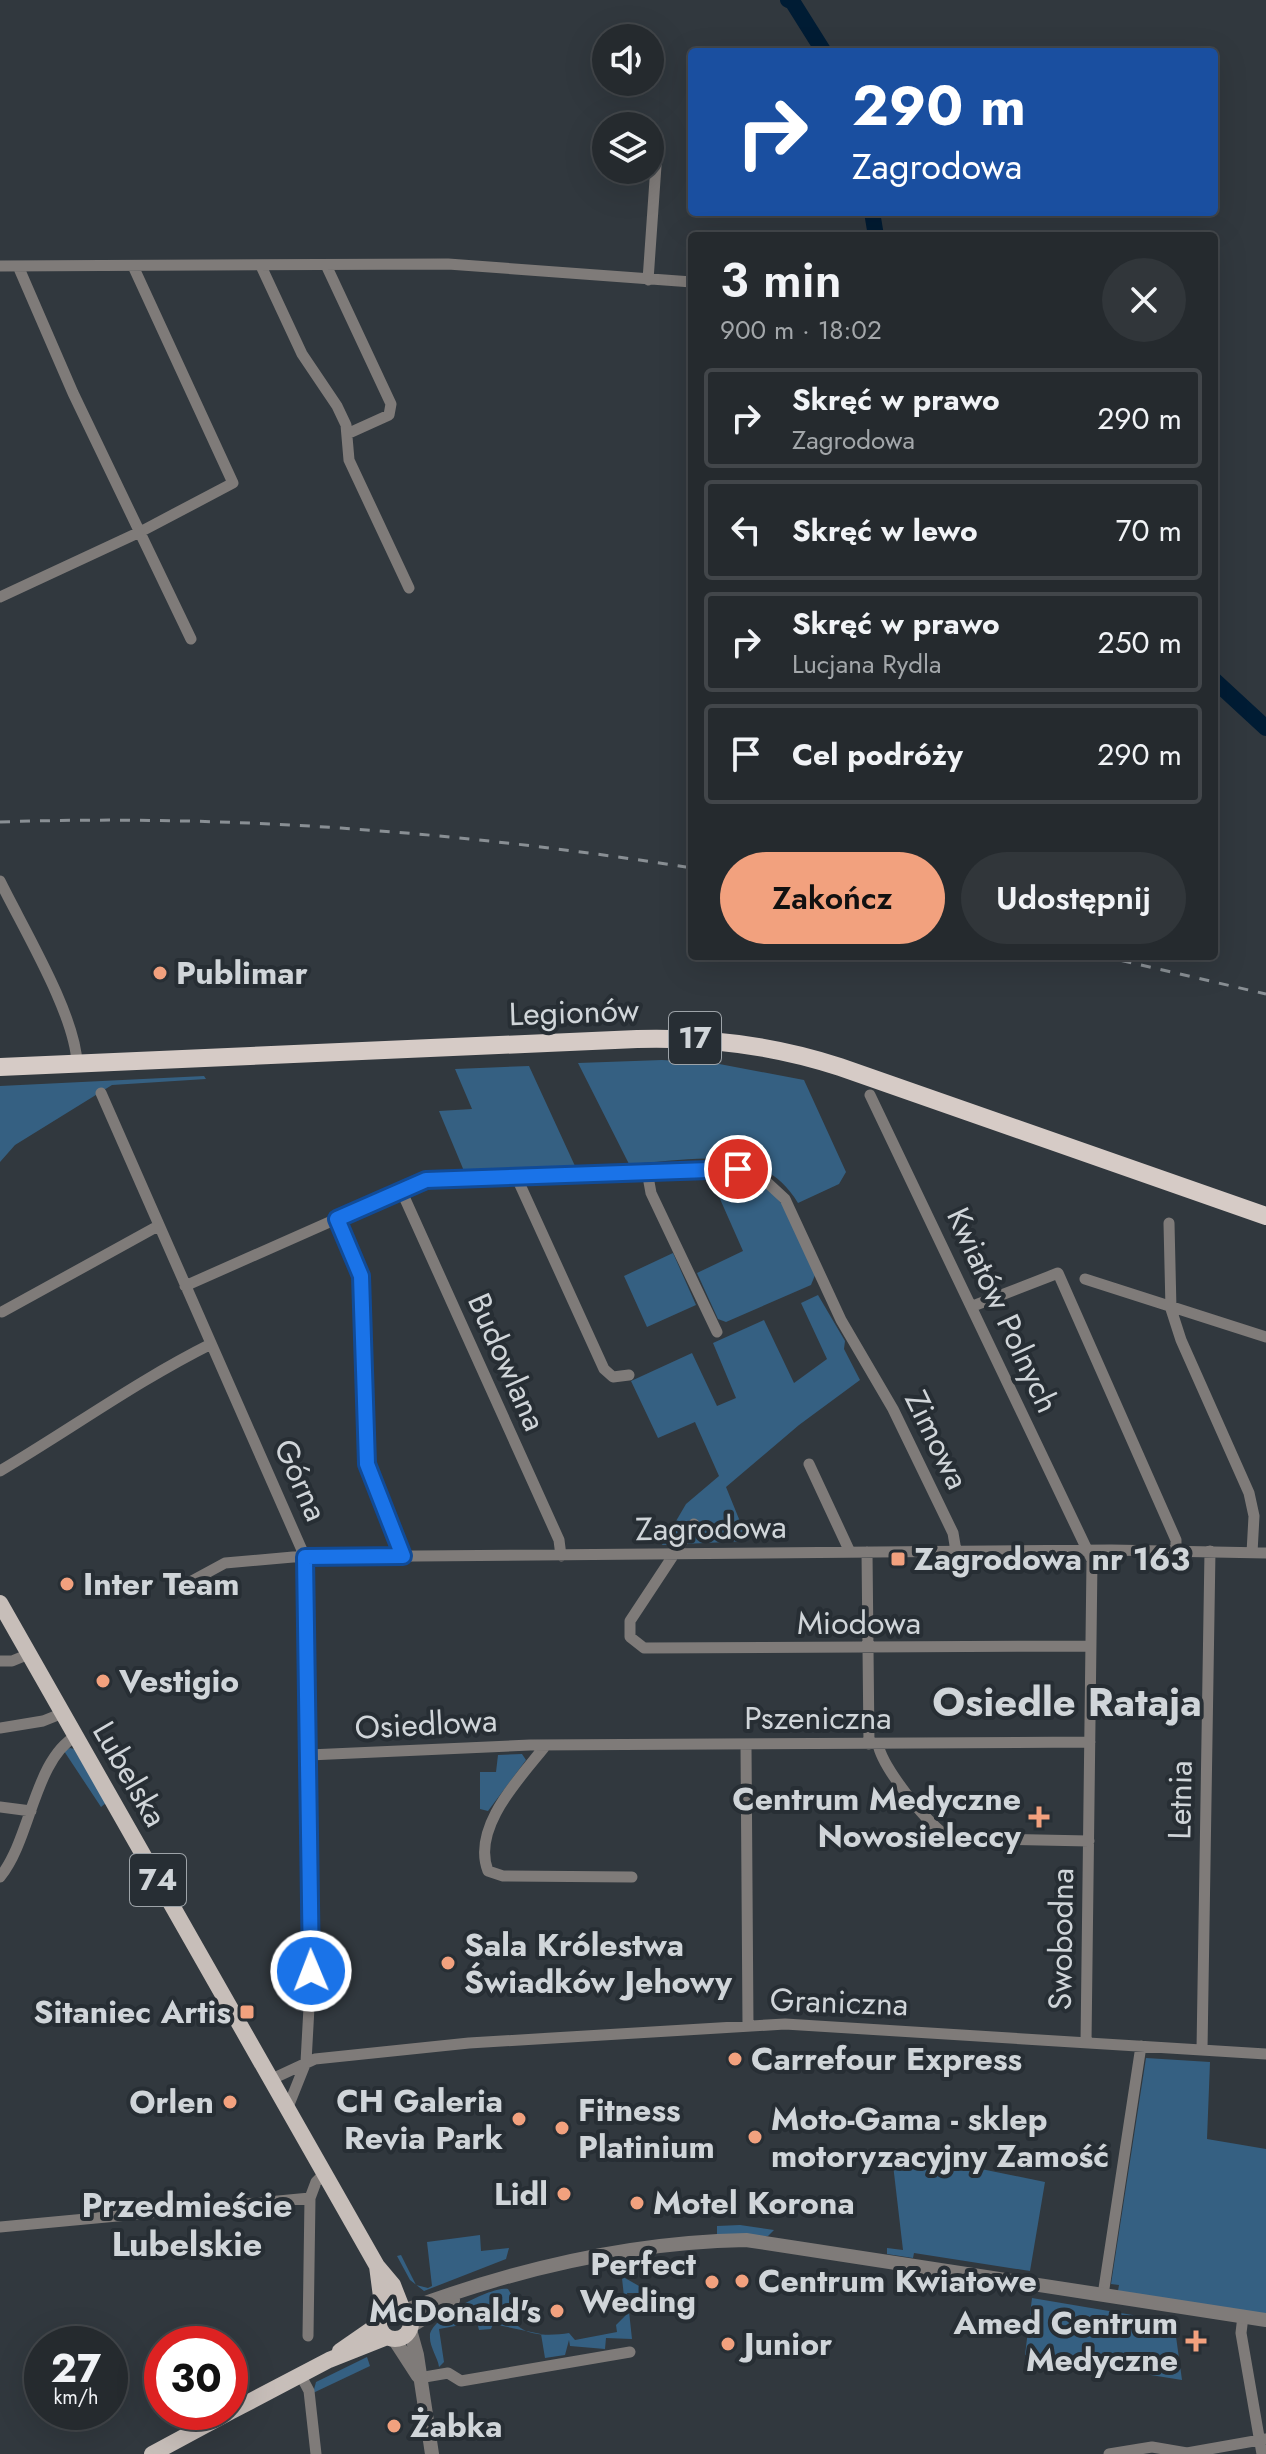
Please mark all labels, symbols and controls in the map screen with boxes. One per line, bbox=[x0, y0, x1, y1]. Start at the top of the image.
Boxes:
map controls bbox=[592, 24, 664, 184]
button: sound bbox=[592, 24, 664, 96]
text: 290 m bbox=[852, 65, 1026, 146]
icon: right bbox=[720, 80, 824, 184]
button: layers bbox=[592, 112, 664, 184]
text: Zagrodowa bbox=[852, 140, 1022, 192]
text: 3 min bbox=[720, 246, 842, 315]
button: close bbox=[1102, 258, 1186, 342]
text: 900 m · 18:02 bbox=[720, 311, 882, 349]
text: Skręć w prawo bbox=[792, 378, 1000, 421]
icon: right bbox=[724, 396, 768, 440]
text: 290 m bbox=[1097, 397, 1182, 440]
text: Zagrodowa bbox=[792, 421, 915, 459]
icon: left bbox=[724, 508, 768, 552]
text: Skręć w lewo bbox=[792, 509, 978, 552]
text: 70 m bbox=[1116, 509, 1182, 552]
text: Skręć w prawo bbox=[792, 602, 1000, 645]
icon: right bbox=[724, 620, 768, 664]
text: 250 m bbox=[1098, 621, 1182, 664]
text: Lucjana Rydla bbox=[792, 645, 942, 683]
icon: arrive bbox=[724, 732, 768, 776]
text: Cel podróży bbox=[792, 733, 963, 776]
text: 290 m bbox=[1097, 733, 1182, 776]
button: Zakończ bbox=[720, 852, 945, 944]
button: Udostępnij bbox=[961, 852, 1186, 944]
place label: Publimar bbox=[176, 950, 308, 996]
marker: Publimar bbox=[151, 964, 169, 982]
street label: Legionów bbox=[508, 987, 640, 1037]
road number: 17 bbox=[669, 1012, 721, 1064]
pin bbox=[704, 1135, 772, 1203]
icon: arrive bbox=[716, 1147, 760, 1191]
street label: Kwiatów Polnych bbox=[935, 1200, 1071, 1420]
street label: Budowlana bbox=[456, 1286, 558, 1438]
street label: Zimowa bbox=[893, 1383, 981, 1497]
street label: Górna bbox=[263, 1432, 339, 1528]
street label: Zagrodowa bbox=[635, 1504, 787, 1552]
place label: Zagrodowa nr 163 bbox=[914, 1536, 1190, 1582]
marker: Zagrodowa nr 163 bbox=[889, 1550, 907, 1568]
place label: Inter Team bbox=[83, 1561, 239, 1607]
marker: Inter Team bbox=[58, 1575, 76, 1593]
street label: Miodowa bbox=[797, 1600, 921, 1646]
place label: Vestigio bbox=[118, 1658, 239, 1704]
marker: Vestigio bbox=[94, 1672, 112, 1690]
district label: Osiedle Rataja bbox=[932, 1673, 1202, 1731]
street label: Pszeniczna bbox=[744, 1695, 892, 1741]
street label: Osiedlowa bbox=[354, 1697, 498, 1751]
street label: Lubelska bbox=[81, 1713, 179, 1835]
street label: Letnia bbox=[1156, 1760, 1204, 1840]
place label: Centrum Medyczne Nowosieleccy bbox=[732, 1776, 1021, 1859]
marker: Centrum Medyczne Nowosieleccy bbox=[1028, 1806, 1050, 1828]
road number: 74 bbox=[130, 1854, 186, 1906]
street label: Swobodna bbox=[1037, 1867, 1085, 2011]
place label: Sala Królestwa Świadków Jehowy bbox=[464, 1922, 732, 2005]
position arrow bbox=[269, 1929, 353, 2013]
marker: Sala Królestwa Świadków Jehowy bbox=[439, 1954, 457, 1972]
street label: Graniczna bbox=[769, 1977, 909, 2027]
place label: Sitaniec Artis bbox=[33, 1989, 231, 2035]
marker: Sitaniec Artis bbox=[238, 2003, 256, 2021]
place label: Carrefour Express bbox=[751, 2036, 1022, 2082]
marker: Carrefour Express bbox=[726, 2050, 744, 2068]
place label: CH Galeria Revia Park bbox=[336, 2078, 504, 2161]
place label: Orlen bbox=[129, 2079, 214, 2125]
place label: Fitness Platinium bbox=[578, 2087, 715, 2170]
marker: Orlen bbox=[221, 2093, 239, 2111]
place label: Moto-Gama - sklep motoryzacyjny Zamość bbox=[771, 2096, 1109, 2179]
marker: CH Galeria Revia Park bbox=[510, 2110, 528, 2128]
marker: Fitness Platinium bbox=[553, 2119, 571, 2137]
marker: Moto-Gama - sklep motoryzacyjny Zamość bbox=[746, 2128, 764, 2146]
place label: Lidl bbox=[494, 2171, 548, 2217]
place label: Motel Korona bbox=[653, 2180, 855, 2226]
district label: Przedmieście Lubelskie bbox=[81, 2181, 293, 2269]
marker: Lidl bbox=[555, 2185, 573, 2203]
marker: Motel Korona bbox=[628, 2194, 646, 2212]
place label: Perfect Weding bbox=[580, 2241, 697, 2324]
place label: Centrum Kwiatowe bbox=[758, 2258, 1037, 2304]
marker: Centrum Kwiatowe bbox=[733, 2272, 751, 2290]
marker: Perfect Weding bbox=[703, 2273, 721, 2291]
place label: McDonald's bbox=[369, 2288, 541, 2334]
place label: Amed Centrum Medyczne bbox=[952, 2300, 1178, 2383]
marker: McDonald's bbox=[548, 2302, 566, 2320]
place label: Junior bbox=[738, 2321, 832, 2367]
speed limit sign: 30 bbox=[144, 2326, 248, 2430]
marker: Amed Centrum Medyczne bbox=[1185, 2330, 1207, 2352]
marker: Junior bbox=[719, 2335, 737, 2353]
text: 27 bbox=[51, 2339, 101, 2397]
text: km/h bbox=[53, 2383, 99, 2412]
place label: Żabka bbox=[410, 2403, 503, 2449]
marker: Żabka bbox=[385, 2417, 403, 2435]

